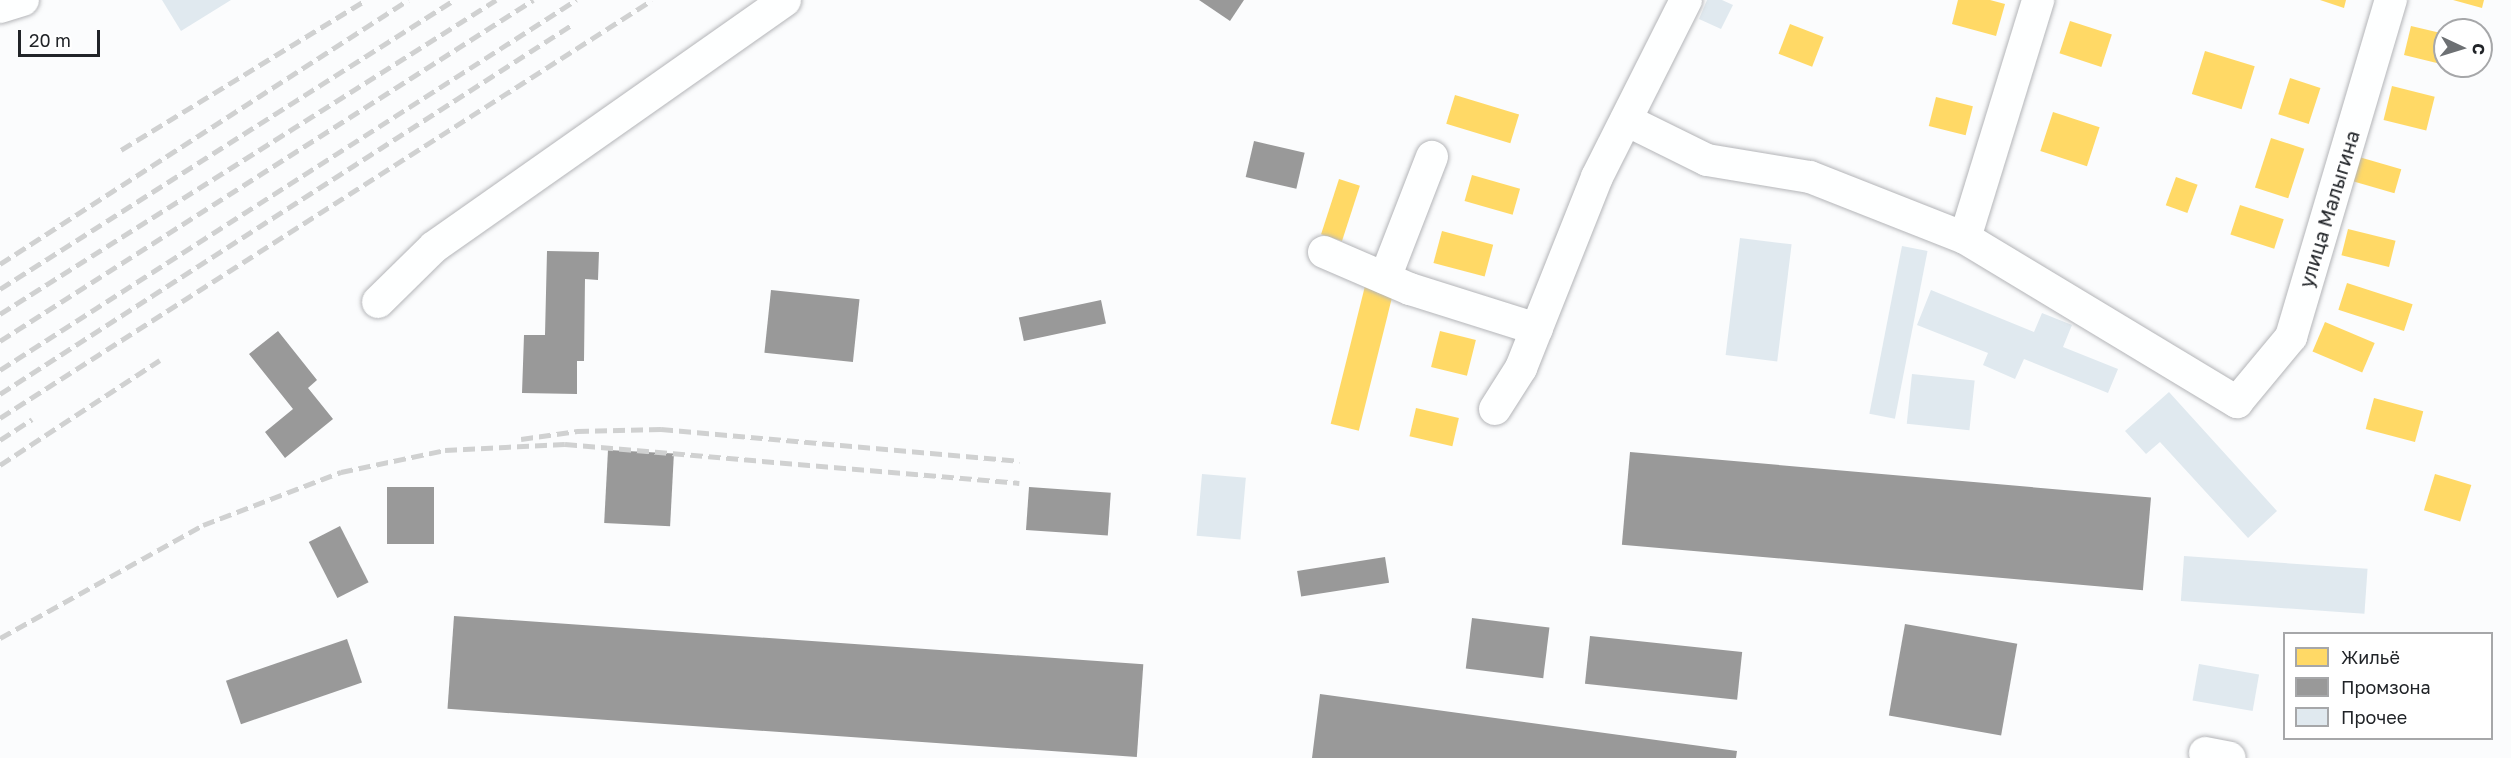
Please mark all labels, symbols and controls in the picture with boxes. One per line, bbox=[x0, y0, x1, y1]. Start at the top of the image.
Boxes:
scale bar bbox=[21, 18, 104, 56]
north arrow bbox=[2433, 18, 2493, 78]
text: 20 m bbox=[29, 29, 71, 51]
text: С bbox=[2469, 43, 2489, 55]
street label: улица Малыгина bbox=[2294, 127, 2364, 291]
legend bbox=[2283, 632, 2493, 740]
text: Жильё bbox=[2341, 646, 2400, 668]
text: Промзона bbox=[2341, 676, 2431, 698]
text: Прочее bbox=[2341, 706, 2407, 728]

